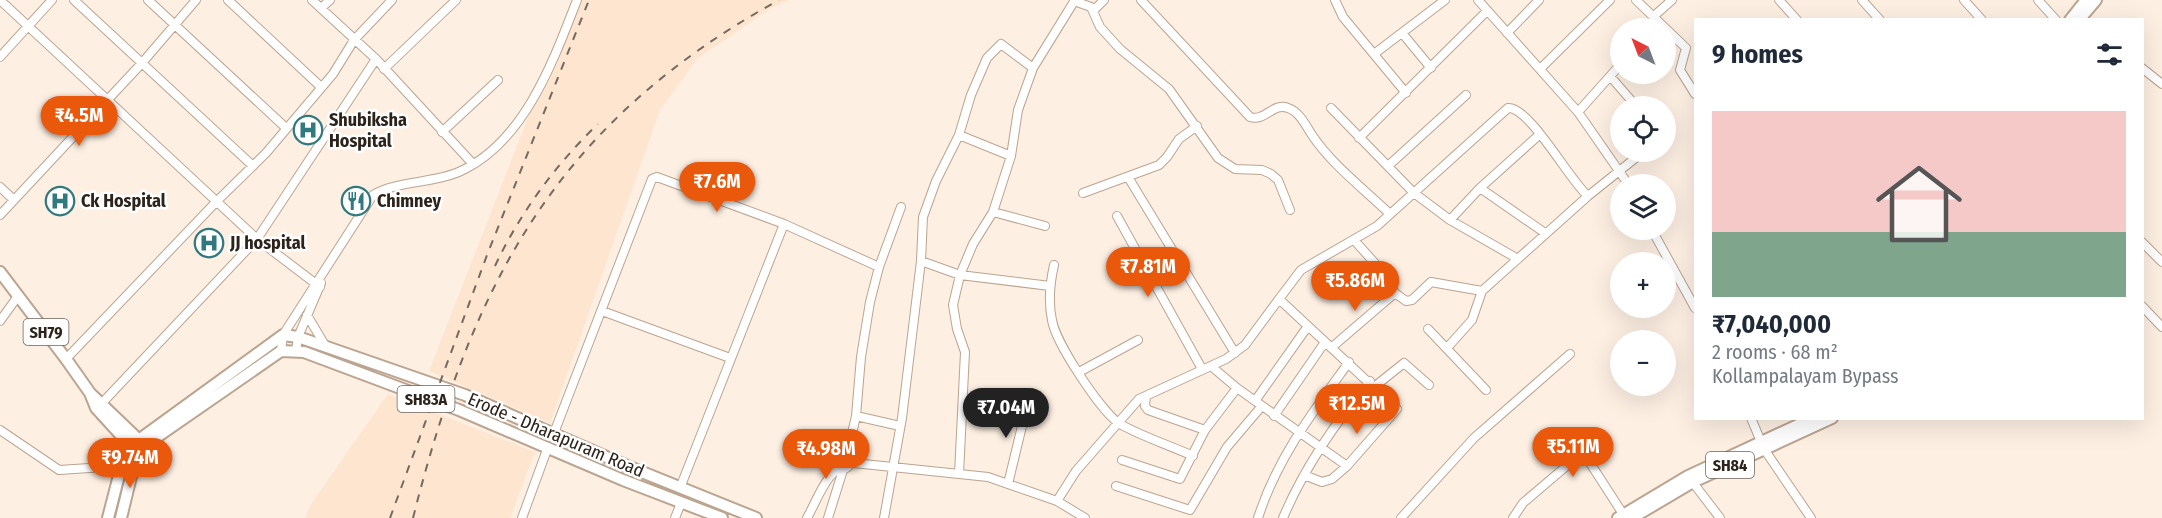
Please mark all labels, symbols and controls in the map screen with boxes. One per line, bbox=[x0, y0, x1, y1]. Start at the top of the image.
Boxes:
north arrow bbox=[1610, 18, 1676, 84]
map controls bbox=[1610, 18, 1676, 396]
icon: filters bbox=[2093, 38, 2126, 71]
text: 9 homes bbox=[1712, 39, 1803, 70]
pin: ₹4.5M bbox=[37, 96, 121, 147]
button: locate bbox=[1610, 96, 1676, 162]
text: ₹4.5M bbox=[55, 103, 103, 127]
place label: Shubiksha Hospital bbox=[329, 109, 407, 152]
hospital icon: Shubiksha Hospital bbox=[292, 114, 324, 146]
icon: home bbox=[1865, 150, 1973, 258]
pin: ₹7.6M bbox=[675, 162, 759, 213]
text: ₹7.6M bbox=[693, 169, 741, 193]
button: layers bbox=[1610, 174, 1676, 240]
hospital icon: Ck Hospital bbox=[44, 185, 76, 217]
restaurant icon: Chimney bbox=[340, 185, 372, 217]
place label: Ck Hospital bbox=[81, 190, 166, 212]
place label: Chimney bbox=[377, 190, 441, 212]
hospital icon: JJ hospital bbox=[193, 227, 225, 259]
place label: JJ hospital bbox=[229, 232, 305, 254]
pin: ₹7.81M bbox=[1099, 247, 1197, 298]
button: + bbox=[1610, 252, 1676, 318]
text: ₹7.81M bbox=[1120, 254, 1176, 278]
pin: ₹5.86M bbox=[1306, 261, 1404, 312]
text: ₹5.86M bbox=[1325, 268, 1385, 292]
text: ₹7,040,000 bbox=[1712, 309, 1831, 340]
road number: SH79 bbox=[24, 319, 68, 345]
button: − bbox=[1610, 330, 1676, 396]
text: 2 rooms · 68 m² bbox=[1712, 340, 1838, 364]
text: Kollampalayam Bypass bbox=[1712, 364, 1899, 388]
pin: ₹12.5M bbox=[1308, 384, 1406, 435]
road number: SH83A bbox=[398, 386, 454, 412]
street label: Erode - Dharapuram Road bbox=[465, 388, 647, 482]
pin: ₹7.04M bbox=[957, 388, 1055, 439]
text: ₹12.5M bbox=[1329, 391, 1385, 415]
text: ₹7.04M bbox=[977, 395, 1035, 419]
pin: ₹5.11M bbox=[1524, 427, 1622, 478]
pin: ₹4.98M bbox=[777, 429, 875, 480]
text: ₹5.11M bbox=[1546, 434, 1600, 458]
text: ₹4.98M bbox=[796, 436, 856, 460]
pin: ₹9.74M bbox=[81, 438, 179, 489]
text: ₹9.74M bbox=[101, 445, 159, 469]
road number: SH84 bbox=[1706, 452, 1754, 478]

